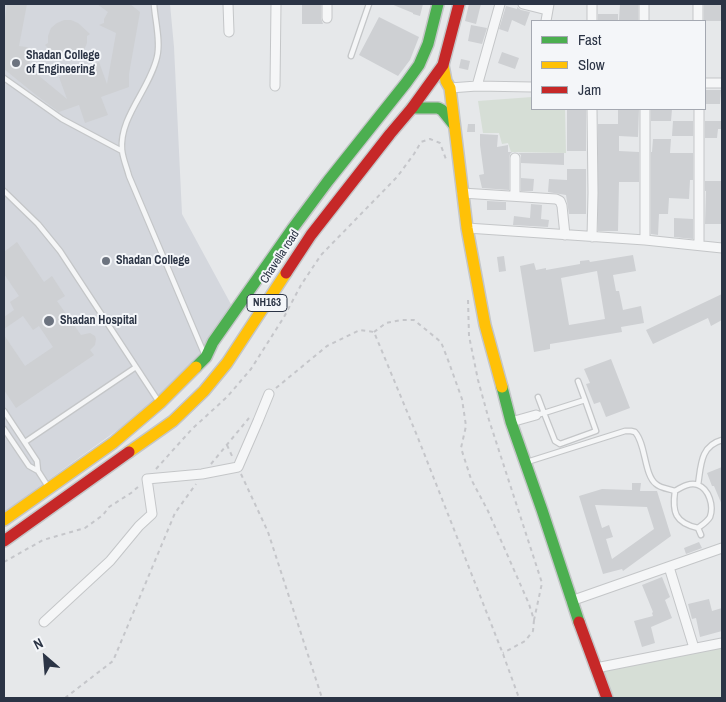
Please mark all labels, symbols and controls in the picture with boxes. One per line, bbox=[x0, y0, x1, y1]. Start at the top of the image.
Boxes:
legend bbox=[531, 20, 706, 110]
text: Fast bbox=[578, 29, 601, 50]
place label: Shadan College of Engineering bbox=[26, 49, 100, 77]
text: Slow bbox=[578, 54, 605, 75]
marker: Shadan College of Engineering bbox=[10, 57, 22, 69]
text: Jam bbox=[578, 79, 601, 100]
street label: Chavella road bbox=[257, 228, 303, 286]
place label: Shadan College bbox=[116, 254, 190, 268]
marker: Shadan College bbox=[100, 255, 112, 267]
road number: NH163 bbox=[247, 294, 287, 312]
marker: Shadan Hospital bbox=[42, 314, 56, 328]
place label: Shadan Hospital bbox=[60, 314, 137, 328]
north arrow bbox=[20, 632, 70, 682]
text: N bbox=[30, 634, 46, 654]

